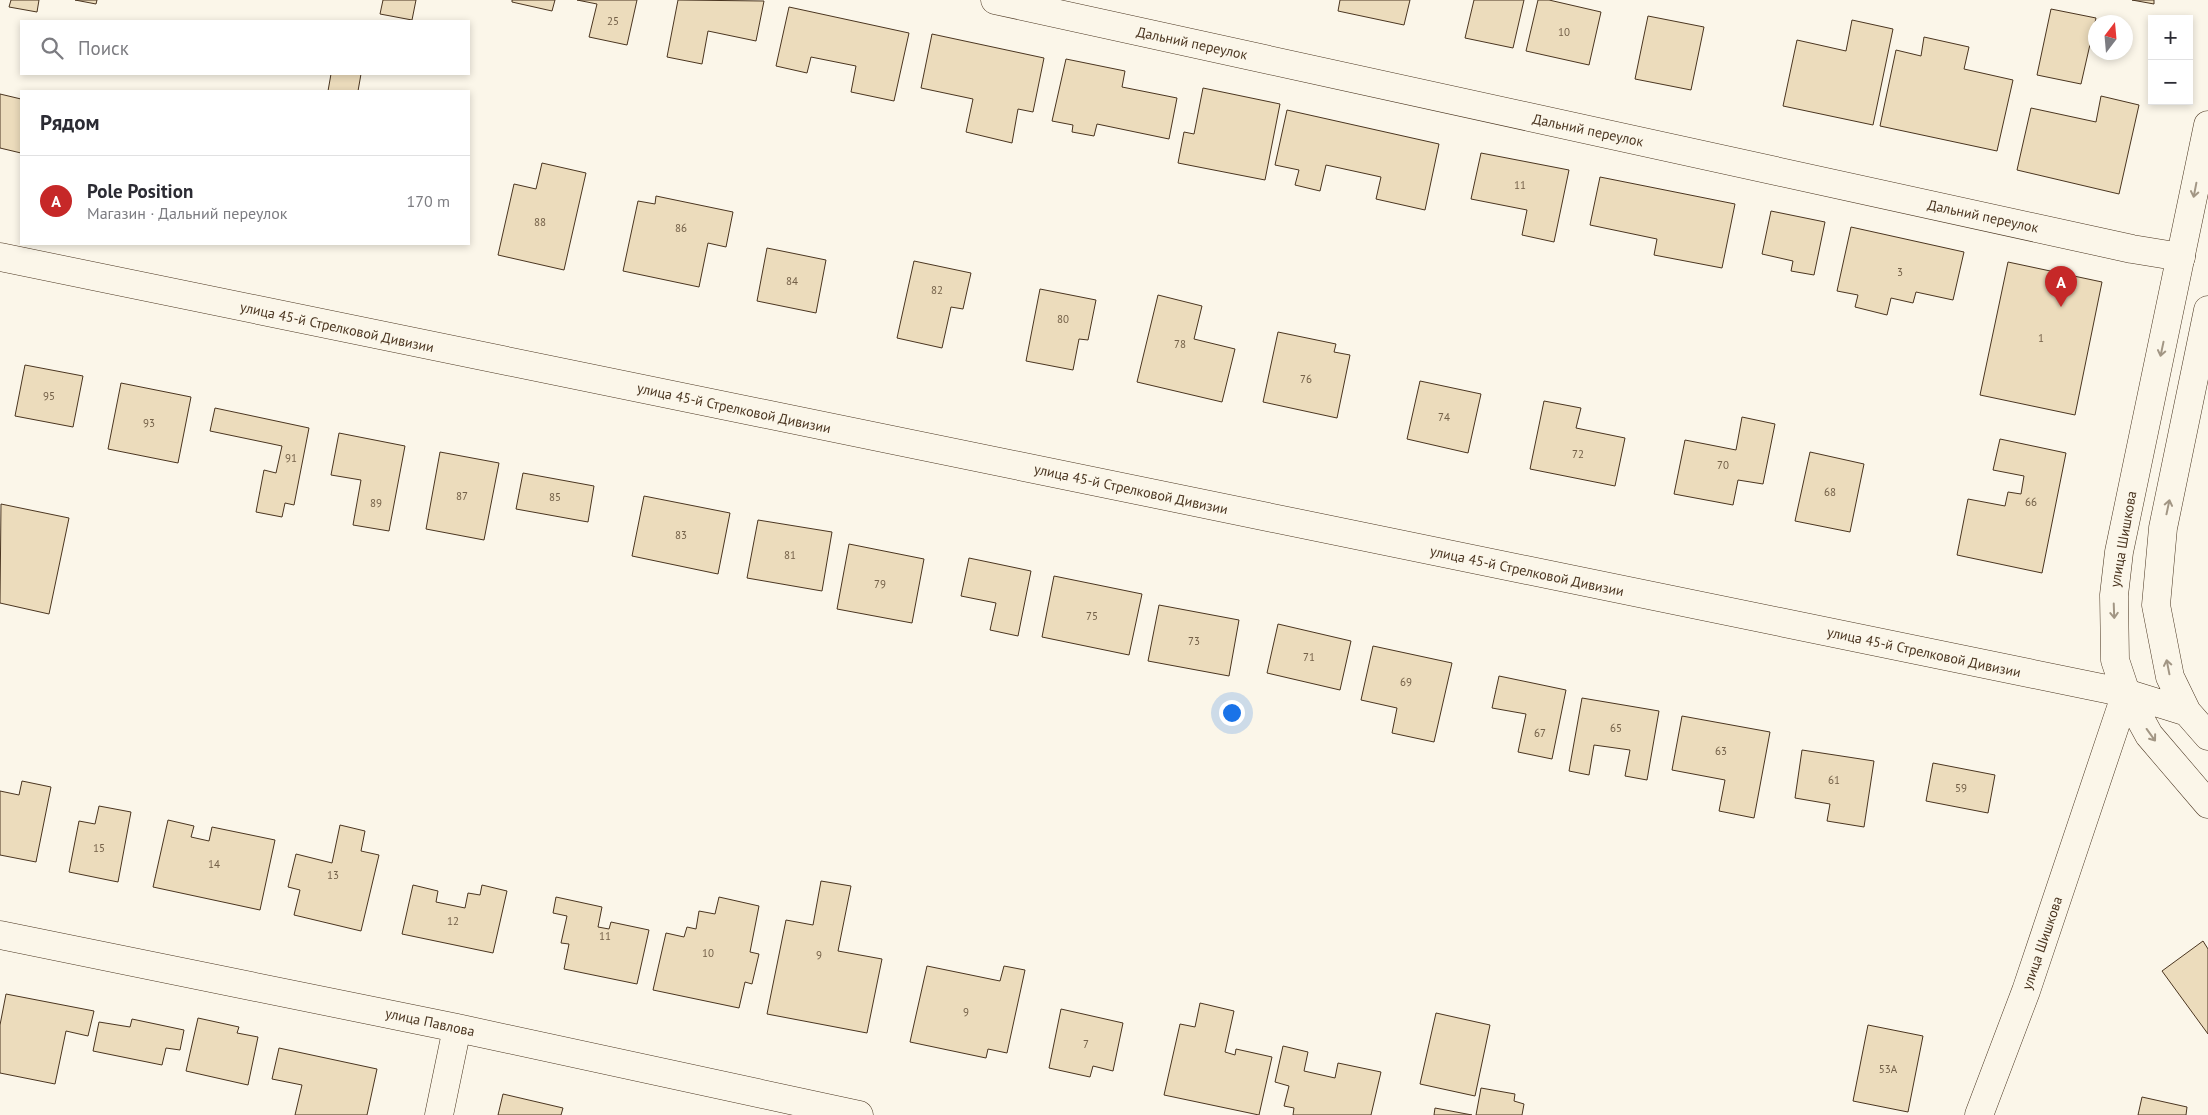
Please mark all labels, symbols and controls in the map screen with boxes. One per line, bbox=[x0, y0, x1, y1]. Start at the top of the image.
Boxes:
house number: 25 bbox=[607, 14, 619, 28]
north arrow bbox=[2088, 15, 2133, 60]
map controls bbox=[2148, 15, 2193, 105]
button: + bbox=[2148, 15, 2193, 60]
search box bbox=[20, 20, 470, 75]
street label: Дальний переулок bbox=[1135, 22, 1249, 64]
house number: 10 bbox=[1558, 25, 1570, 39]
icon: search bbox=[38, 34, 66, 62]
text: Поиск bbox=[78, 36, 129, 60]
button: − bbox=[2148, 60, 2193, 105]
text: Рядом bbox=[40, 109, 99, 136]
street label: Дальний переулок bbox=[1531, 109, 1645, 151]
house number: 11 bbox=[1514, 178, 1526, 192]
text: Pole Position bbox=[87, 179, 193, 203]
one-way arrow bbox=[2190, 181, 2199, 197]
text: A bbox=[51, 191, 61, 211]
text: 170 m bbox=[407, 191, 450, 211]
street label: Дальний переулок bbox=[1926, 195, 2040, 237]
text: Магазин · Дальний переулок bbox=[87, 203, 287, 223]
house number: 88 bbox=[534, 215, 546, 229]
house number: 86 bbox=[675, 221, 687, 235]
house number: 3 bbox=[1897, 265, 1903, 279]
pin: A bbox=[2045, 266, 2077, 307]
house number: 84 bbox=[786, 274, 798, 288]
house number: 82 bbox=[931, 283, 943, 297]
street label: улица 45-й Стрелковой Дивизии bbox=[238, 298, 436, 356]
house number: 80 bbox=[1057, 312, 1069, 326]
house number: 1 bbox=[2038, 331, 2044, 345]
house number: 78 bbox=[1174, 337, 1186, 351]
one-way arrow bbox=[2157, 340, 2166, 356]
house number: 76 bbox=[1300, 372, 1312, 386]
street label: улица 45-й Стрелковой Дивизии bbox=[635, 379, 833, 437]
house number: 95 bbox=[43, 389, 55, 403]
house number: 74 bbox=[1438, 410, 1450, 424]
house number: 93 bbox=[143, 416, 155, 430]
house number: 72 bbox=[1572, 447, 1584, 461]
house number: 91 bbox=[285, 451, 297, 465]
house number: 70 bbox=[1717, 458, 1729, 472]
street label: улица 45-й Стрелковой Дивизии bbox=[1032, 460, 1230, 518]
house number: 68 bbox=[1824, 485, 1836, 499]
house number: 87 bbox=[456, 489, 468, 503]
street label: улица Шишкова bbox=[2106, 489, 2140, 589]
house number: 85 bbox=[549, 490, 561, 504]
house number: 66 bbox=[2025, 495, 2037, 509]
house number: 89 bbox=[370, 496, 382, 510]
one-way arrow bbox=[2163, 499, 2173, 515]
house number: 83 bbox=[675, 528, 687, 542]
street label: улица 45-й Стрелковой Дивизии bbox=[1428, 542, 1626, 600]
house number: 81 bbox=[784, 548, 796, 562]
house number: 79 bbox=[874, 577, 886, 591]
one-way arrow bbox=[2109, 603, 2119, 619]
house number: 75 bbox=[1086, 609, 1098, 623]
street label: улица 45-й Стрелковой Дивизии bbox=[1825, 623, 2023, 681]
house number: 73 bbox=[1188, 634, 1200, 648]
house number: 71 bbox=[1303, 650, 1315, 664]
one-way arrow bbox=[2163, 660, 2173, 676]
house number: 69 bbox=[1400, 675, 1412, 689]
your location bbox=[1219, 700, 1245, 726]
house number: 65 bbox=[1610, 721, 1622, 735]
house number: 67 bbox=[1534, 726, 1546, 740]
one-way arrow bbox=[2146, 728, 2156, 742]
house number: 63 bbox=[1715, 744, 1727, 758]
house number: 61 bbox=[1828, 773, 1840, 787]
house number: 59 bbox=[1955, 781, 1967, 795]
house number: 15 bbox=[93, 841, 105, 855]
house number: 14 bbox=[208, 857, 220, 871]
house number: 13 bbox=[327, 868, 339, 882]
street label: улица Шишкова bbox=[2018, 894, 2066, 992]
house number: 12 bbox=[447, 914, 459, 928]
house number: 11 bbox=[599, 929, 611, 943]
house number: 10 bbox=[702, 946, 714, 960]
house number: 9 bbox=[816, 948, 822, 962]
street label: улица Павлова bbox=[384, 1004, 476, 1040]
house number: 9 bbox=[963, 1005, 969, 1019]
house number: 7 bbox=[1083, 1037, 1089, 1051]
house number: 53А bbox=[1879, 1062, 1898, 1076]

